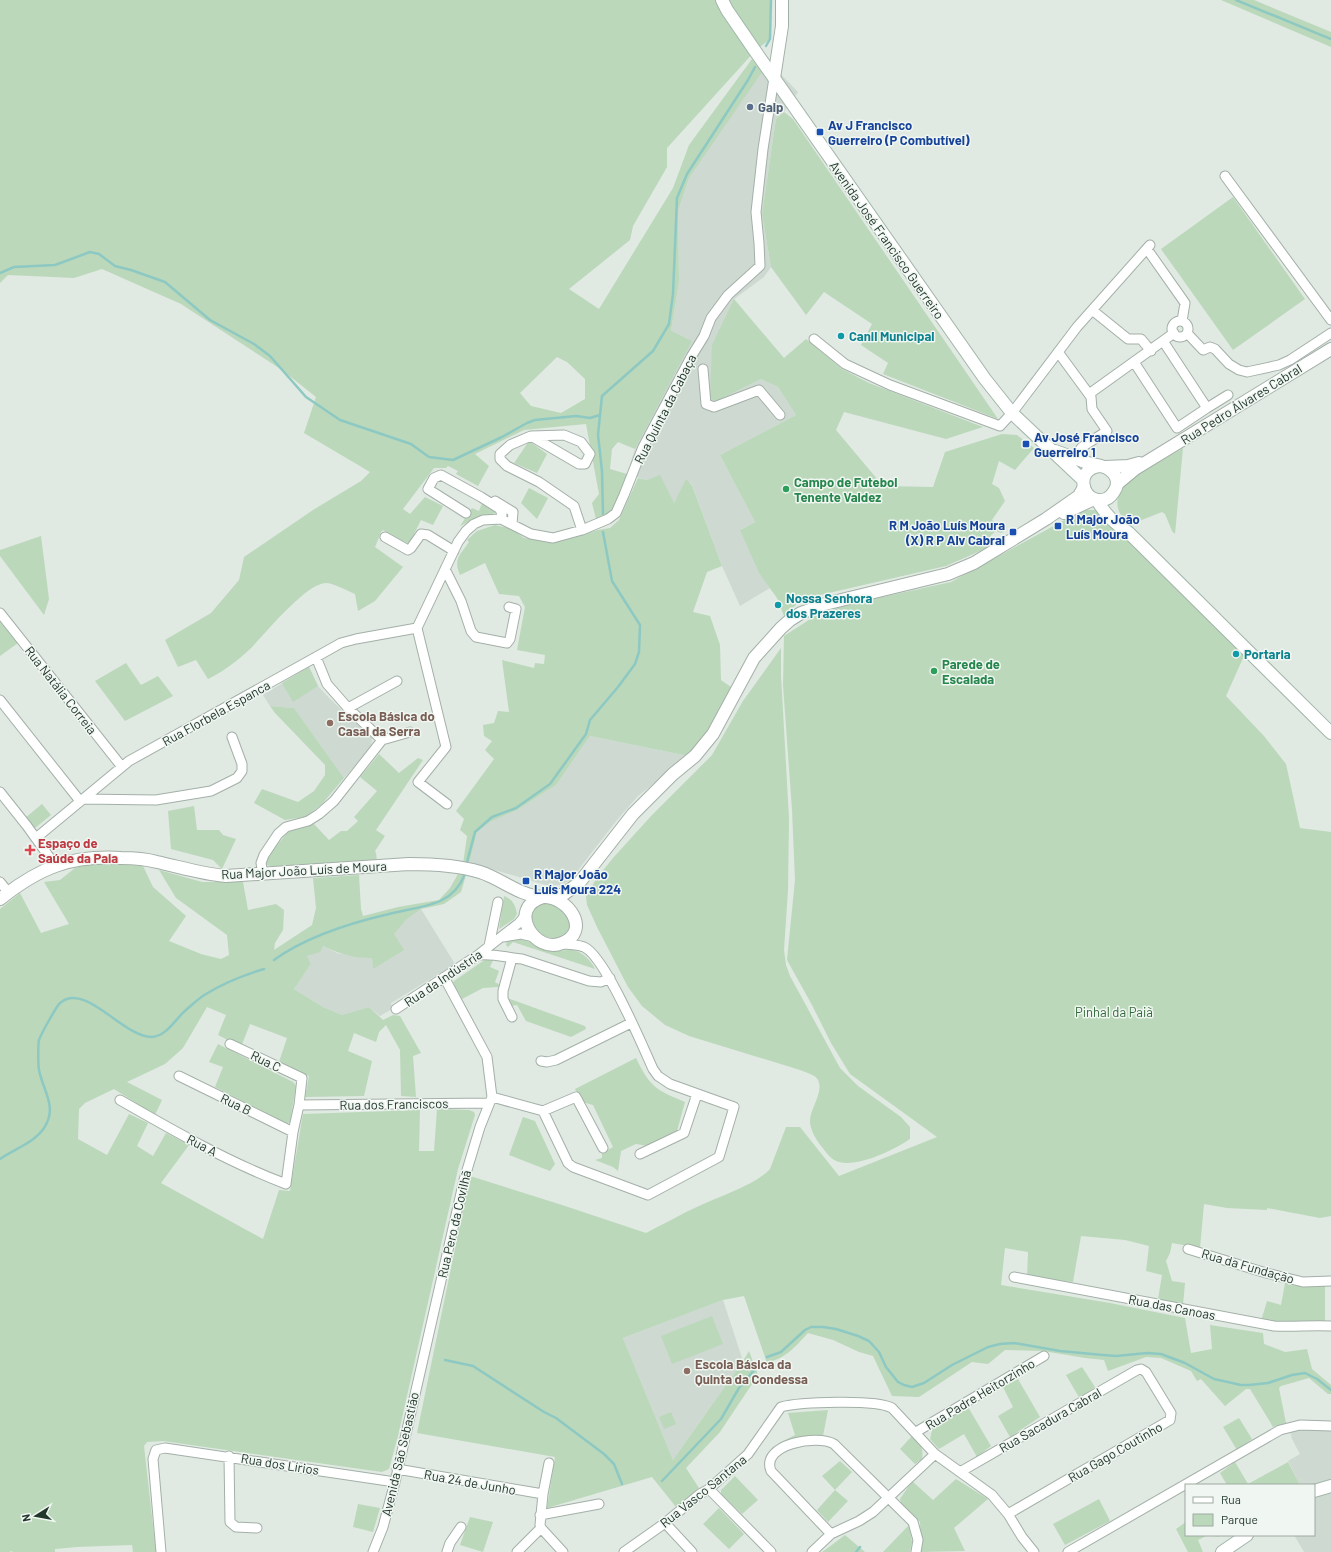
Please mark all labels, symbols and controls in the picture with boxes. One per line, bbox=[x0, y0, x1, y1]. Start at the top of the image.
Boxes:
place label: Galp bbox=[758, 99, 783, 115]
marker: Galp bbox=[745, 102, 755, 112]
place label: Av J Francisco Guerreiro (P Combutível) bbox=[828, 117, 970, 148]
marker: Av J Francisco Guerreiro (P Combutível) bbox=[815, 127, 825, 137]
street label: Avenida José Francisco Guerreiro bbox=[826, 158, 948, 322]
place label: Canil Municipal bbox=[849, 328, 934, 344]
marker: Canil Municipal bbox=[836, 331, 846, 341]
street label: Rua Quinta da Cabaça bbox=[630, 352, 700, 466]
street label: Rua Pedro Álvares Cabral bbox=[1177, 360, 1305, 448]
place label: Av José Francisco Guerreiro 1 bbox=[1034, 429, 1139, 460]
marker: Av José Francisco Guerreiro 1 bbox=[1021, 439, 1031, 449]
place label: Campo de Futebol Tenente Valdez bbox=[794, 474, 897, 505]
marker: Campo de Futebol Tenente Valdez bbox=[781, 484, 791, 494]
place label: R Major João Luís Moura bbox=[1066, 511, 1140, 542]
place label: R M João Luís Moura (X) R P Alv Cabral bbox=[889, 517, 1005, 548]
marker: R Major João Luís Moura bbox=[1053, 521, 1063, 531]
marker: R M João Luís Moura (X) R P Alv Cabral bbox=[1008, 527, 1018, 537]
place label: Nossa Senhora dos Prazeres bbox=[786, 590, 872, 621]
marker: Nossa Senhora dos Prazeres bbox=[773, 600, 783, 610]
street label: Rua Natália Correia bbox=[22, 643, 100, 737]
place label: Portaria bbox=[1244, 646, 1291, 662]
marker: Portaria bbox=[1231, 649, 1241, 659]
place label: Parede de Escalada bbox=[942, 656, 1000, 687]
marker: Parede de Escalada bbox=[929, 666, 939, 676]
street label: Rua Florbela Espanca bbox=[159, 677, 273, 749]
place label: Escola Básica do Casal da Serra bbox=[338, 708, 435, 739]
marker: Escola Básica do Casal da Serra bbox=[325, 718, 335, 728]
place label: Espaço de Saúde da Paia bbox=[38, 835, 118, 866]
marker: Espaço de Saúde da Paia bbox=[25, 845, 35, 855]
street label: Rua Major João Luís de Moura bbox=[221, 858, 387, 882]
place label: R Major João Luís Moura 224 bbox=[534, 866, 621, 897]
marker: R Major João Luís Moura 224 bbox=[521, 876, 531, 886]
street label: Rua da Indústria bbox=[401, 946, 485, 1010]
park label: Pinhal da Paiã bbox=[1075, 1004, 1153, 1020]
street label: Rua C bbox=[248, 1047, 284, 1075]
street label: Rua B bbox=[218, 1090, 254, 1118]
street label: Rua dos Franciscos bbox=[339, 1095, 449, 1113]
street label: Rua A bbox=[184, 1131, 220, 1159]
street label: Rua Pero da Covilhã bbox=[434, 1169, 474, 1279]
street label: Rua da Fundação bbox=[1200, 1245, 1296, 1287]
street label: Rua das Canoas bbox=[1127, 1291, 1217, 1323]
street label: Rua Padre Heitorzinho bbox=[922, 1355, 1038, 1433]
place label: Escola Básica da Quinta da Condessa bbox=[695, 1356, 808, 1387]
marker: Escola Básica da Quinta da Condessa bbox=[682, 1366, 692, 1376]
street label: Rua Sacadura Cabral bbox=[996, 1384, 1104, 1456]
street label: Avenida São Sebastião bbox=[378, 1390, 422, 1518]
street label: Rua Gago Coutinho bbox=[1065, 1418, 1165, 1486]
street label: Rua dos Lírios bbox=[240, 1450, 320, 1478]
street label: Rua Vasco Santana bbox=[656, 1451, 750, 1531]
street label: Rua 24 de Junho bbox=[423, 1466, 517, 1498]
legend bbox=[1185, 1484, 1315, 1536]
text: Rua bbox=[1221, 1492, 1241, 1506]
north arrow bbox=[16, 1496, 56, 1536]
text: Parque bbox=[1221, 1512, 1258, 1526]
text: N bbox=[19, 1513, 33, 1523]

